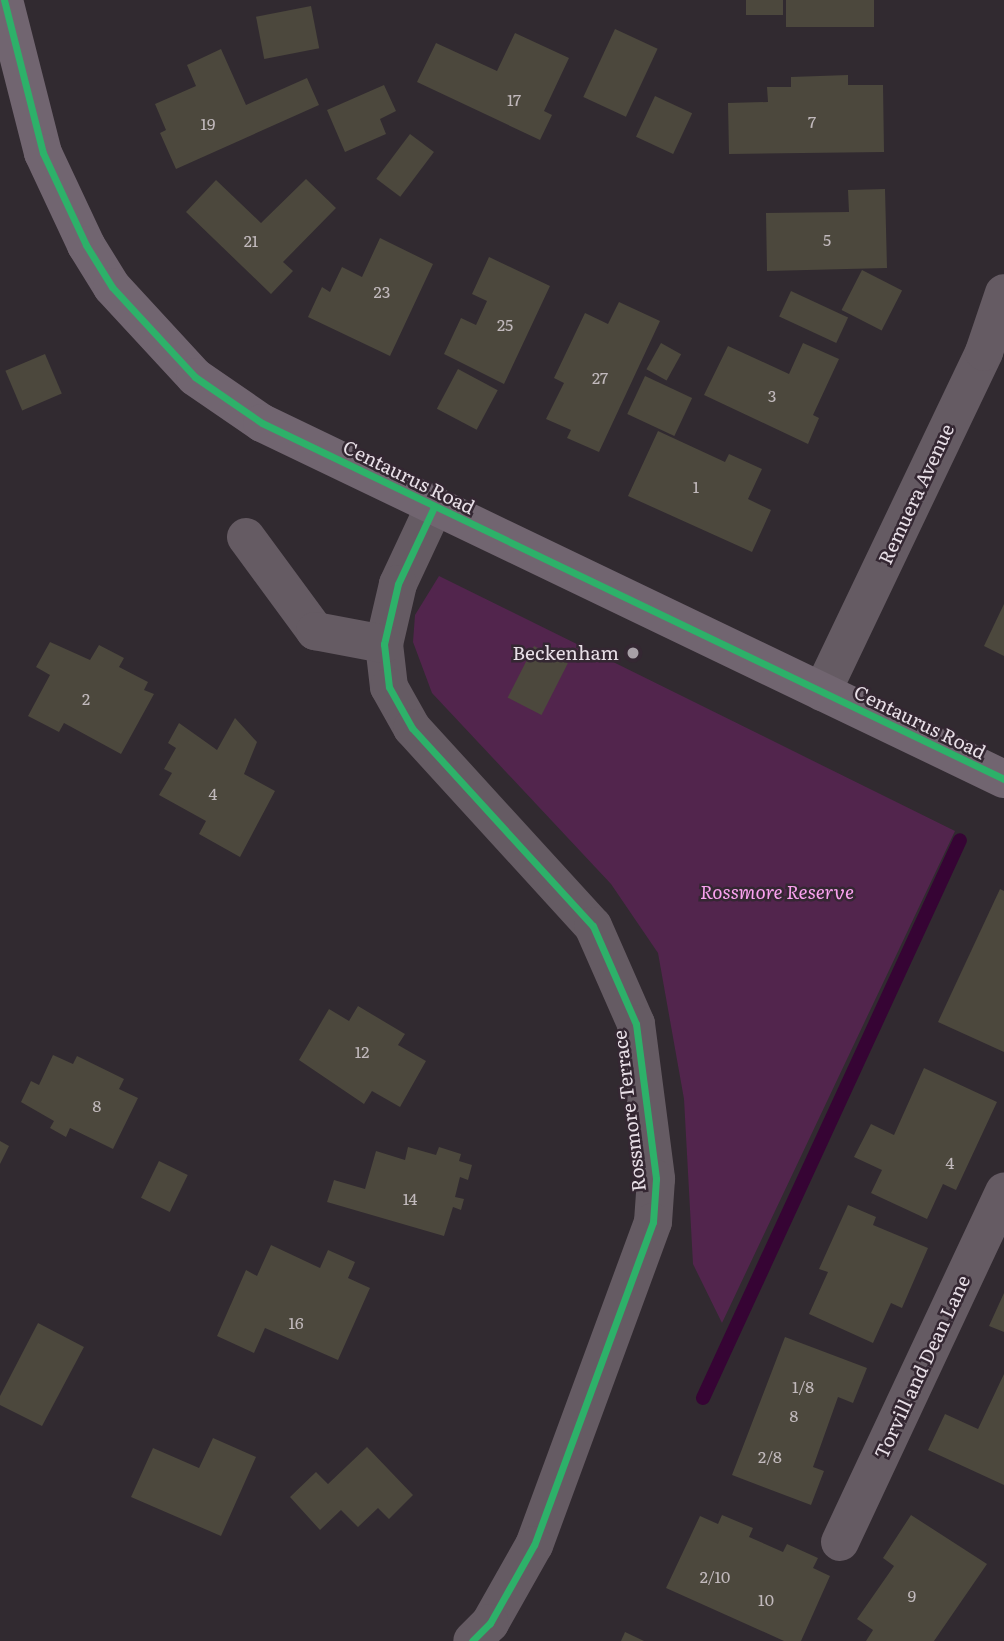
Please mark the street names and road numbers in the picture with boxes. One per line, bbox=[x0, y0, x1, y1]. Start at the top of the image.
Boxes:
street label: Remuera Avenue bbox=[873, 420, 959, 568]
street label: Centaurus Road bbox=[339, 435, 479, 519]
street label: Centaurus Road bbox=[850, 680, 990, 764]
street label: Rossmore Terrace bbox=[608, 1029, 650, 1193]
street label: Torvill and Dean Lane bbox=[869, 1272, 975, 1462]

